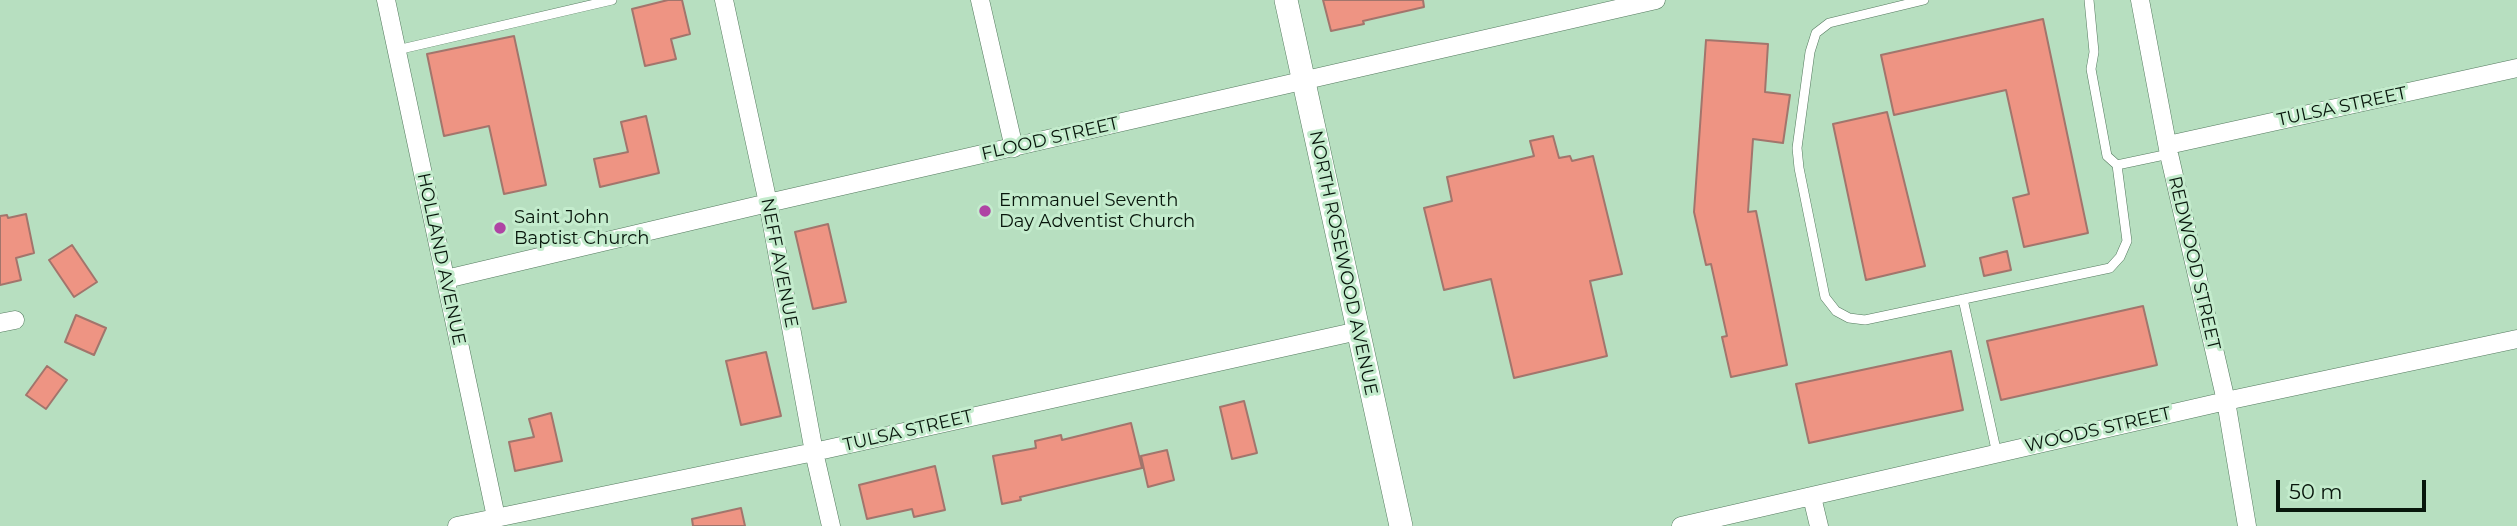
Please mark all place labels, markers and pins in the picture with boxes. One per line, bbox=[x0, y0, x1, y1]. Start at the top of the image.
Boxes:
place label: Emmanuel Seventh Day Adventist Church bbox=[999, 190, 1195, 232]
marker: Emmanuel Seventh Day Adventist Church bbox=[977, 203, 993, 219]
place label: Saint John Baptist Church bbox=[514, 207, 650, 249]
marker: Saint John Baptist Church bbox=[492, 220, 508, 236]

